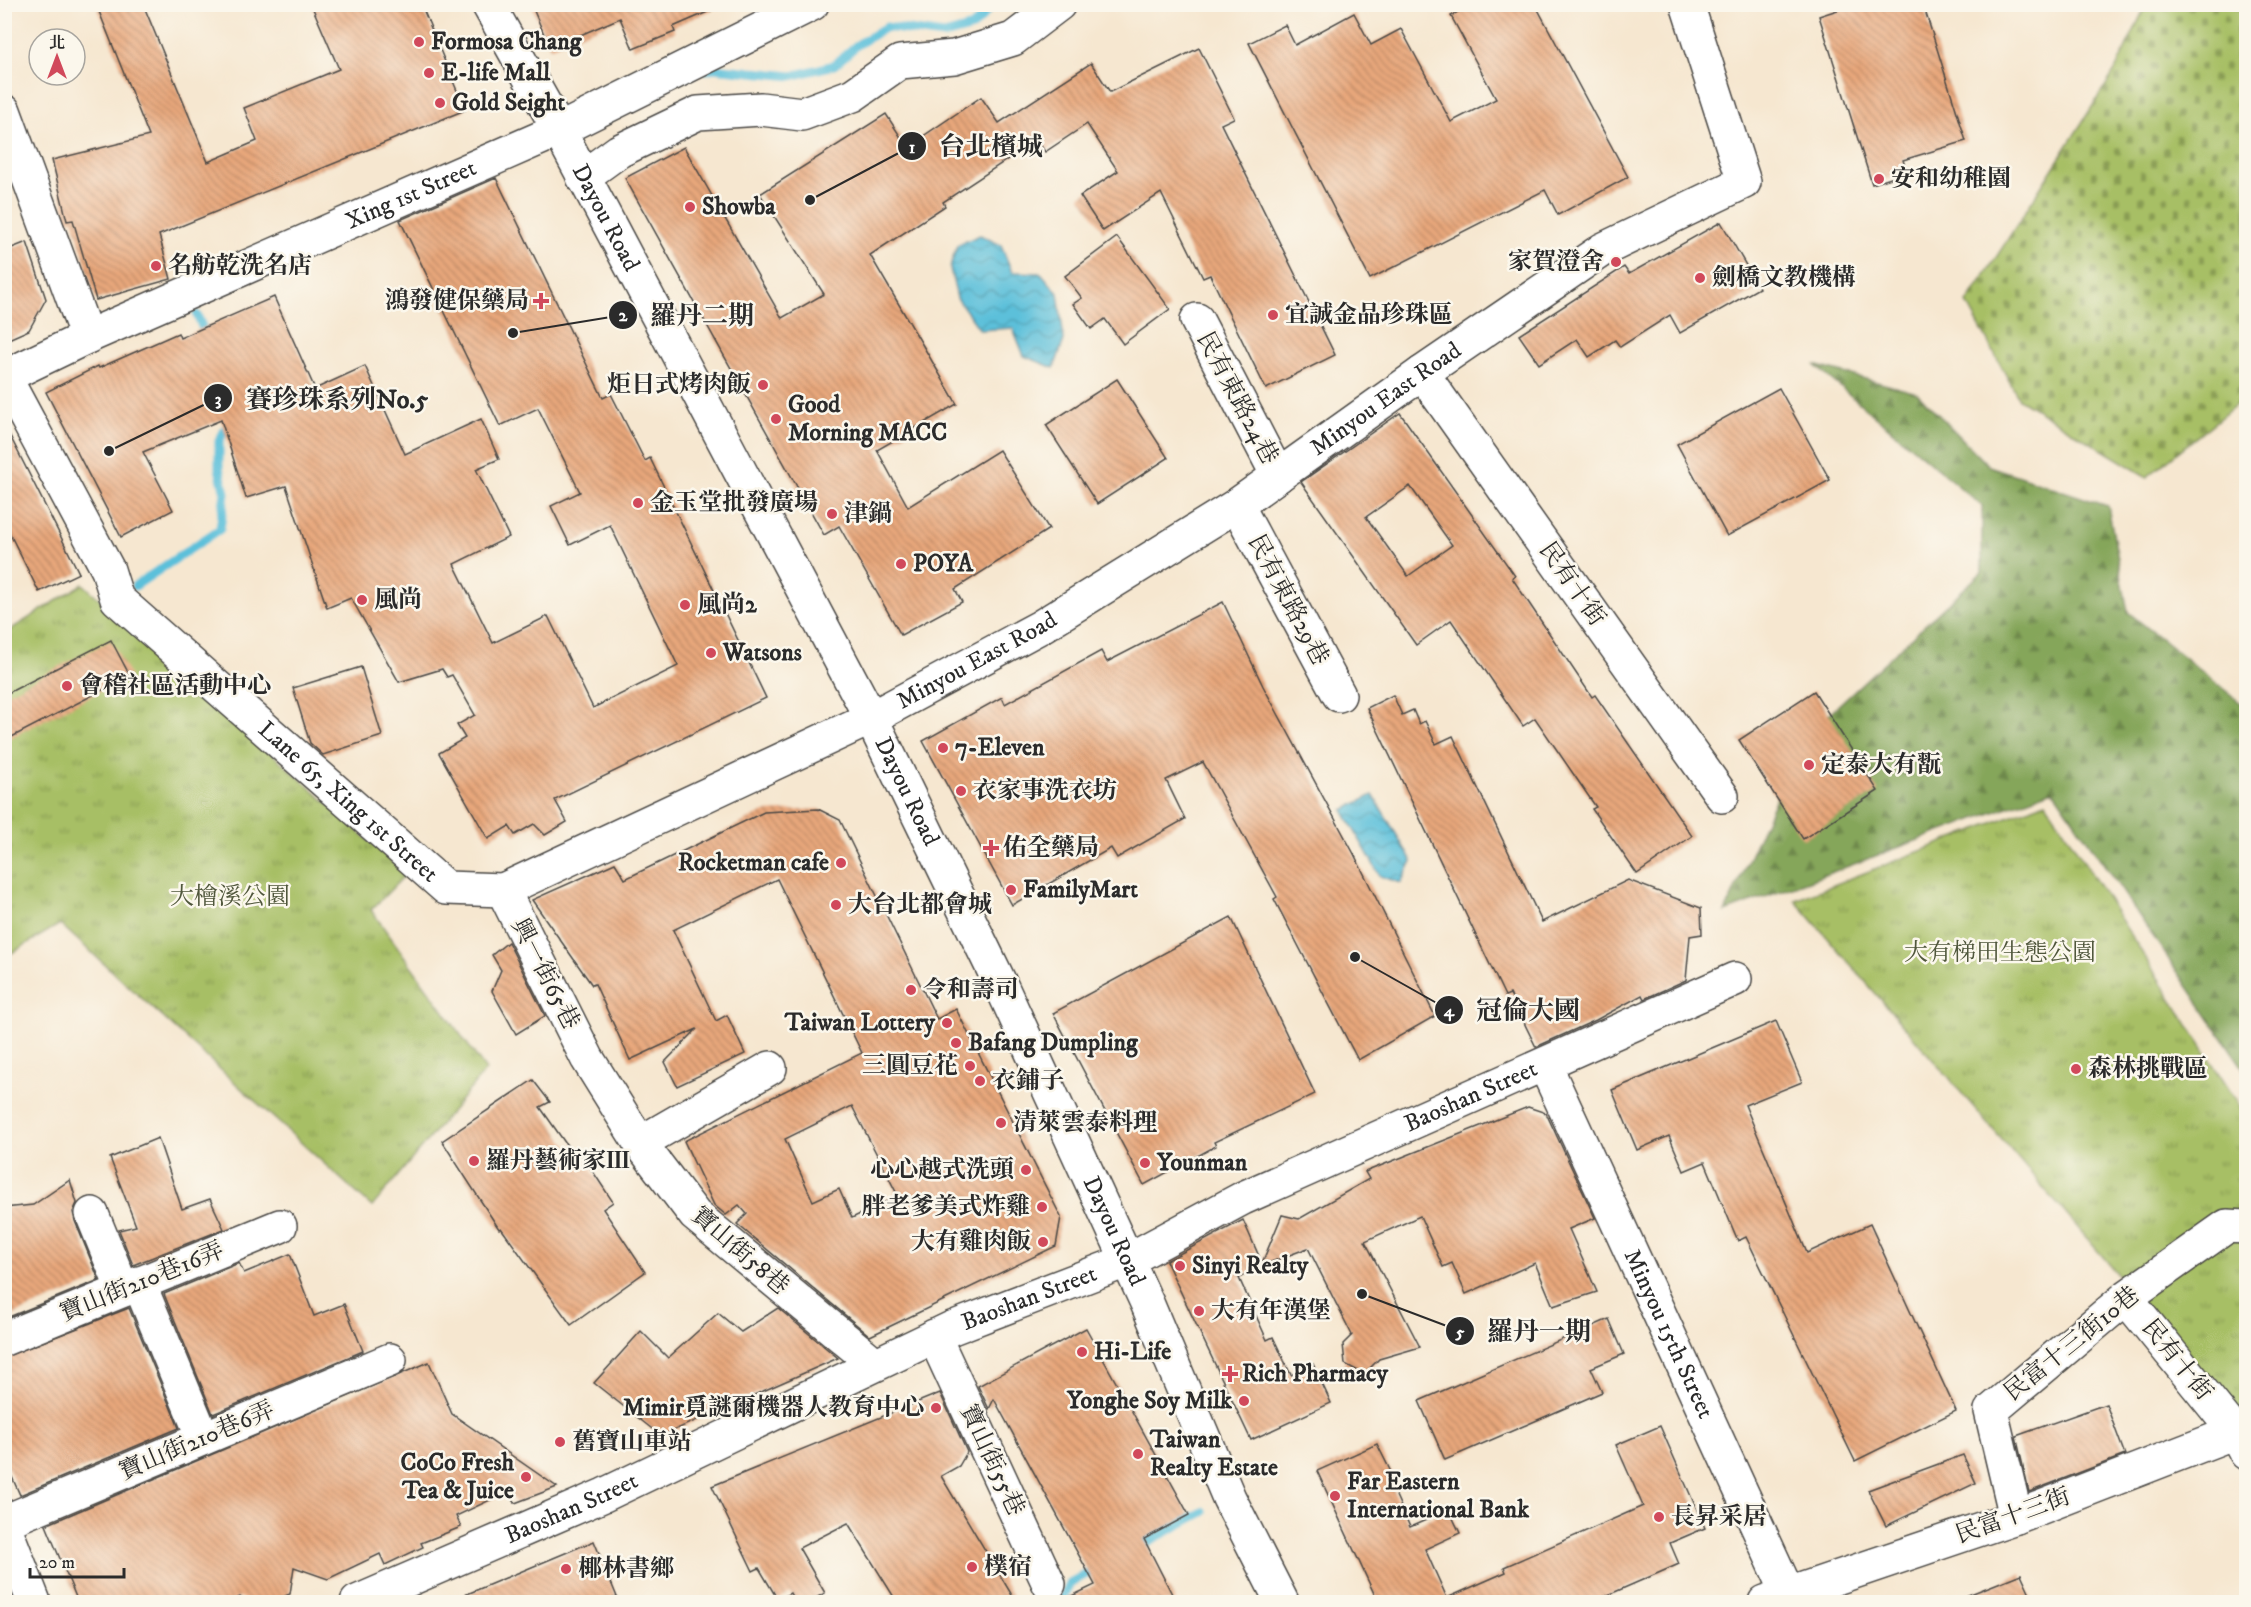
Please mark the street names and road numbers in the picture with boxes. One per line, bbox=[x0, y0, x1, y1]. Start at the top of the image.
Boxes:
street label: Xing 1st Street bbox=[341, 153, 481, 237]
street label: Dayou Road bbox=[565, 159, 646, 277]
street label: 民有東路24巷 bbox=[1190, 327, 1284, 469]
street label: Minyou East Road bbox=[1305, 336, 1467, 463]
street label: 民有東路29巷 bbox=[1241, 529, 1335, 671]
street label: 民有十街 bbox=[1532, 536, 1612, 632]
street label: Minyou East Road bbox=[891, 605, 1063, 716]
street label: Lane 65, Xing 1st Street bbox=[252, 715, 445, 889]
street label: Dayou Road bbox=[868, 732, 946, 851]
street label: 興一街65巷 bbox=[504, 914, 586, 1034]
street label: Baoshan Street bbox=[1400, 1054, 1542, 1139]
street label: Dayou Road bbox=[1076, 1171, 1152, 1291]
street label: 寶山街58巷 bbox=[685, 1200, 795, 1302]
street label: 寶山街210巷16弄 bbox=[55, 1235, 229, 1329]
street label: Minyou 15th Street bbox=[1617, 1244, 1721, 1424]
street label: Baoshan Street bbox=[957, 1259, 1101, 1338]
street label: 民富十三街10巷 bbox=[1998, 1280, 2146, 1408]
street label: 民有十街 bbox=[2135, 1313, 2219, 1407]
street label: 寶山街210巷6弄 bbox=[115, 1395, 279, 1487]
street label: 寶山街55巷 bbox=[953, 1399, 1031, 1521]
street label: Baoshan Street bbox=[500, 1466, 643, 1551]
street label: 民富十三街 bbox=[1951, 1481, 2075, 1551]

